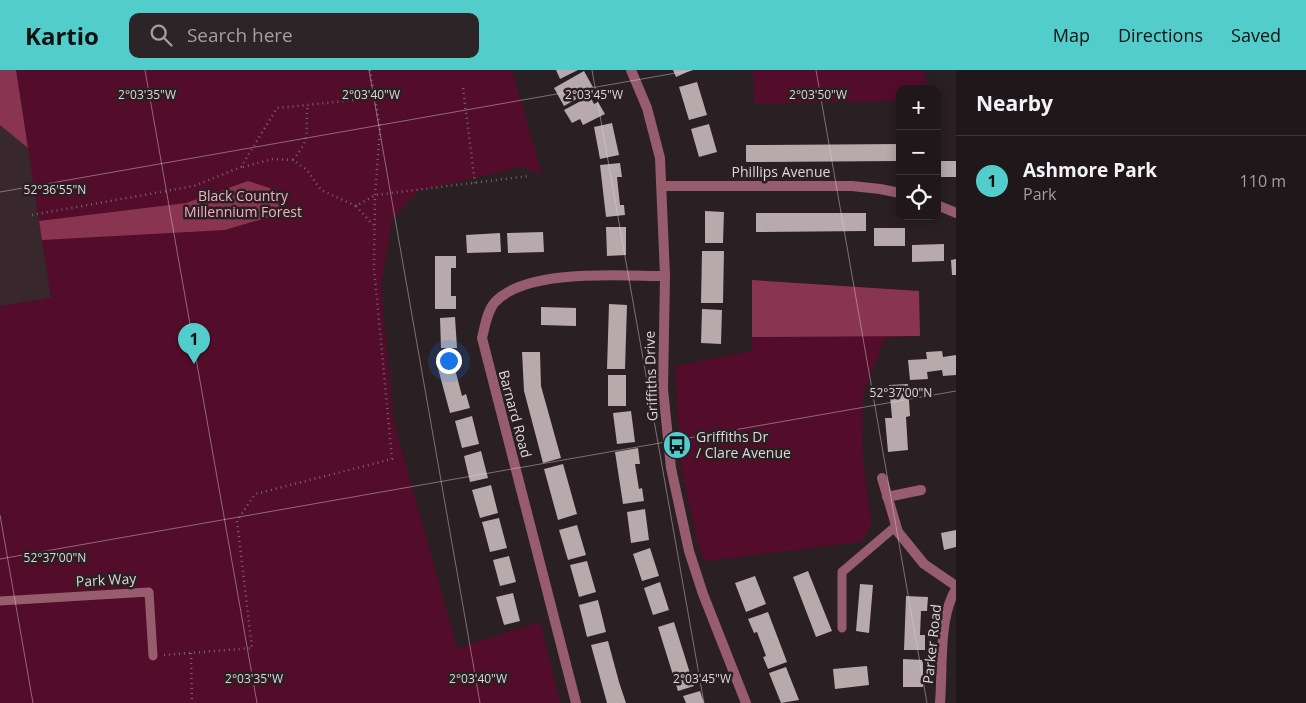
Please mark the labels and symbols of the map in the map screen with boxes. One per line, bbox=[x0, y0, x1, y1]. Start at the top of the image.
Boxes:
text: 2°03'35"W bbox=[118, 86, 176, 103]
text: 2°03'40"W bbox=[342, 86, 400, 103]
text: 2°03'45"W bbox=[565, 86, 623, 103]
text: 2°03'50"W bbox=[789, 86, 847, 103]
street label: Phillips Avenue bbox=[732, 162, 831, 181]
text: 52°36'55"N bbox=[24, 181, 86, 198]
park label: Black Country Millennium Forest bbox=[184, 186, 302, 221]
pin: 1 bbox=[178, 323, 210, 364]
street label: Griffiths Drive bbox=[639, 330, 662, 422]
your location bbox=[436, 348, 462, 374]
street label: Barnard Road bbox=[495, 368, 536, 460]
text: 52°37'00"N bbox=[870, 384, 932, 401]
place label: Griffiths Dr / Clare Avenue bbox=[696, 427, 791, 462]
bus stop icon: Griffiths Dr / Clare Avenue bbox=[662, 430, 692, 460]
text: 52°37'00"N bbox=[24, 549, 86, 566]
street label: Park Way bbox=[75, 568, 138, 591]
street label: Parker Road bbox=[918, 603, 945, 685]
text: 2°03'35"W bbox=[225, 670, 283, 687]
text: 2°03'40"W bbox=[449, 670, 507, 687]
text: 2°03'45"W bbox=[673, 670, 731, 687]

